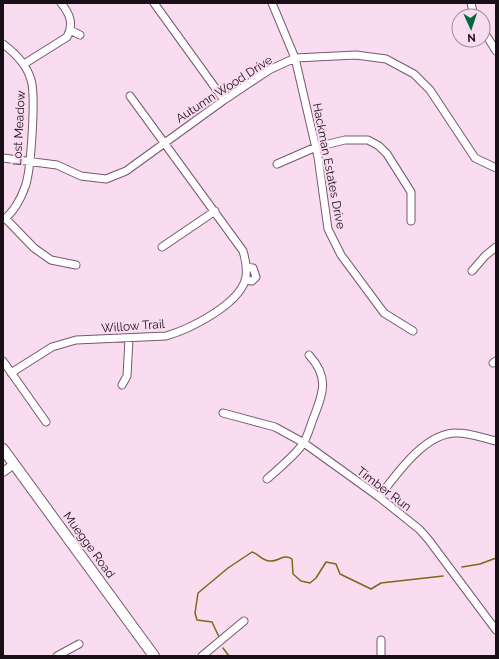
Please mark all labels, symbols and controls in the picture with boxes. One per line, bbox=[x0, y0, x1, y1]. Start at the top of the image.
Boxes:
north arrow bbox=[451, 8, 491, 48]
text: N bbox=[467, 31, 476, 44]
street label: Autumn Wood Drive bbox=[173, 53, 275, 125]
street label: Lost Meadow bbox=[10, 90, 28, 166]
street label: Hackman Estates Drive bbox=[310, 102, 348, 230]
street label: Willow Trail bbox=[101, 317, 166, 335]
street label: Timber Run bbox=[354, 464, 414, 514]
street label: Muegge Road bbox=[60, 509, 118, 581]

